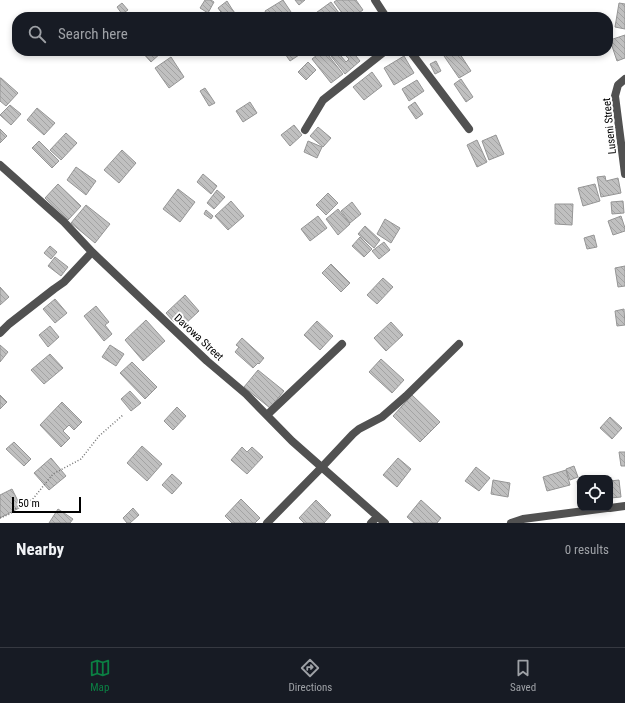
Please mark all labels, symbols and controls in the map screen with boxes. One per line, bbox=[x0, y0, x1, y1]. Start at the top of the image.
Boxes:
search box bbox=[12, 12, 613, 56]
icon: search bbox=[26, 23, 48, 45]
text: Search here bbox=[58, 25, 128, 43]
street label: Luseni Street bbox=[600, 97, 619, 155]
street label: Davowa Street bbox=[171, 311, 226, 363]
map controls bbox=[577, 475, 613, 511]
button: locate bbox=[577, 475, 613, 511]
scale bar bbox=[12, 495, 81, 514]
text: 50 m bbox=[18, 497, 40, 510]
text: Nearby bbox=[16, 539, 64, 559]
text: 0 results bbox=[565, 542, 609, 557]
tab: Map bbox=[89, 657, 111, 694]
tab: Directions bbox=[288, 657, 332, 694]
tab: Saved bbox=[510, 657, 536, 694]

